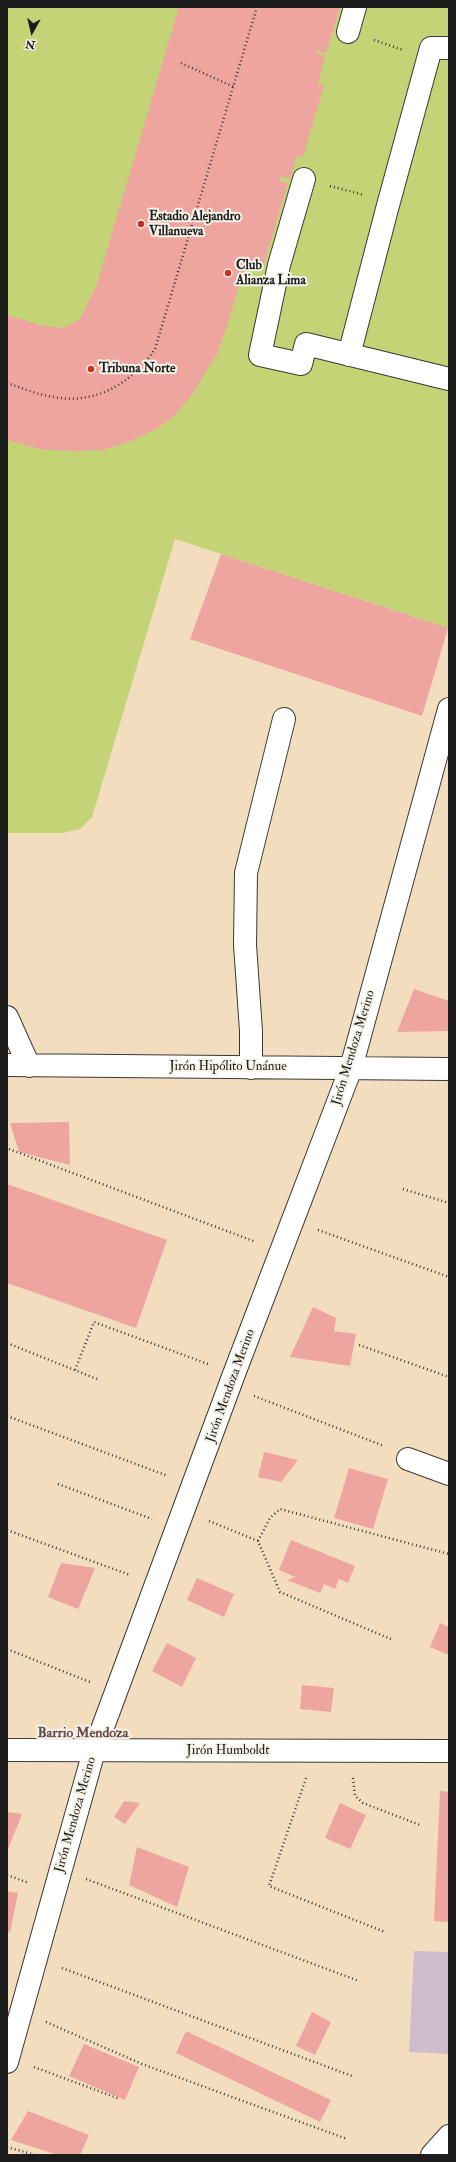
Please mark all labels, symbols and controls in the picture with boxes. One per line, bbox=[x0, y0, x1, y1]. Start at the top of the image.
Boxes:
north arrow bbox=[12, 12, 52, 52]
text: N bbox=[24, 37, 36, 52]
place label: Estadio Alejandro Villanueva bbox=[149, 209, 241, 240]
marker: Estadio Alejandro Villanueva bbox=[136, 219, 146, 229]
place label: Club Alianza Lima bbox=[236, 258, 306, 289]
marker: Club Alianza Lima bbox=[223, 268, 233, 278]
place label: Tribuna Norte bbox=[99, 361, 175, 377]
marker: Tribuna Norte bbox=[86, 364, 96, 374]
street label: Jirón Mendoza Merino bbox=[329, 989, 379, 1107]
street label: Jirón Hipólito Unánue bbox=[169, 1059, 287, 1075]
street label: Jirón Mendoza Merino bbox=[203, 1327, 259, 1445]
district label: Barrio Mendoza bbox=[37, 1726, 129, 1742]
street label: Jirón Humboldt bbox=[187, 1743, 269, 1759]
street label: Jirón Mendoza Merino bbox=[52, 1755, 100, 1875]

